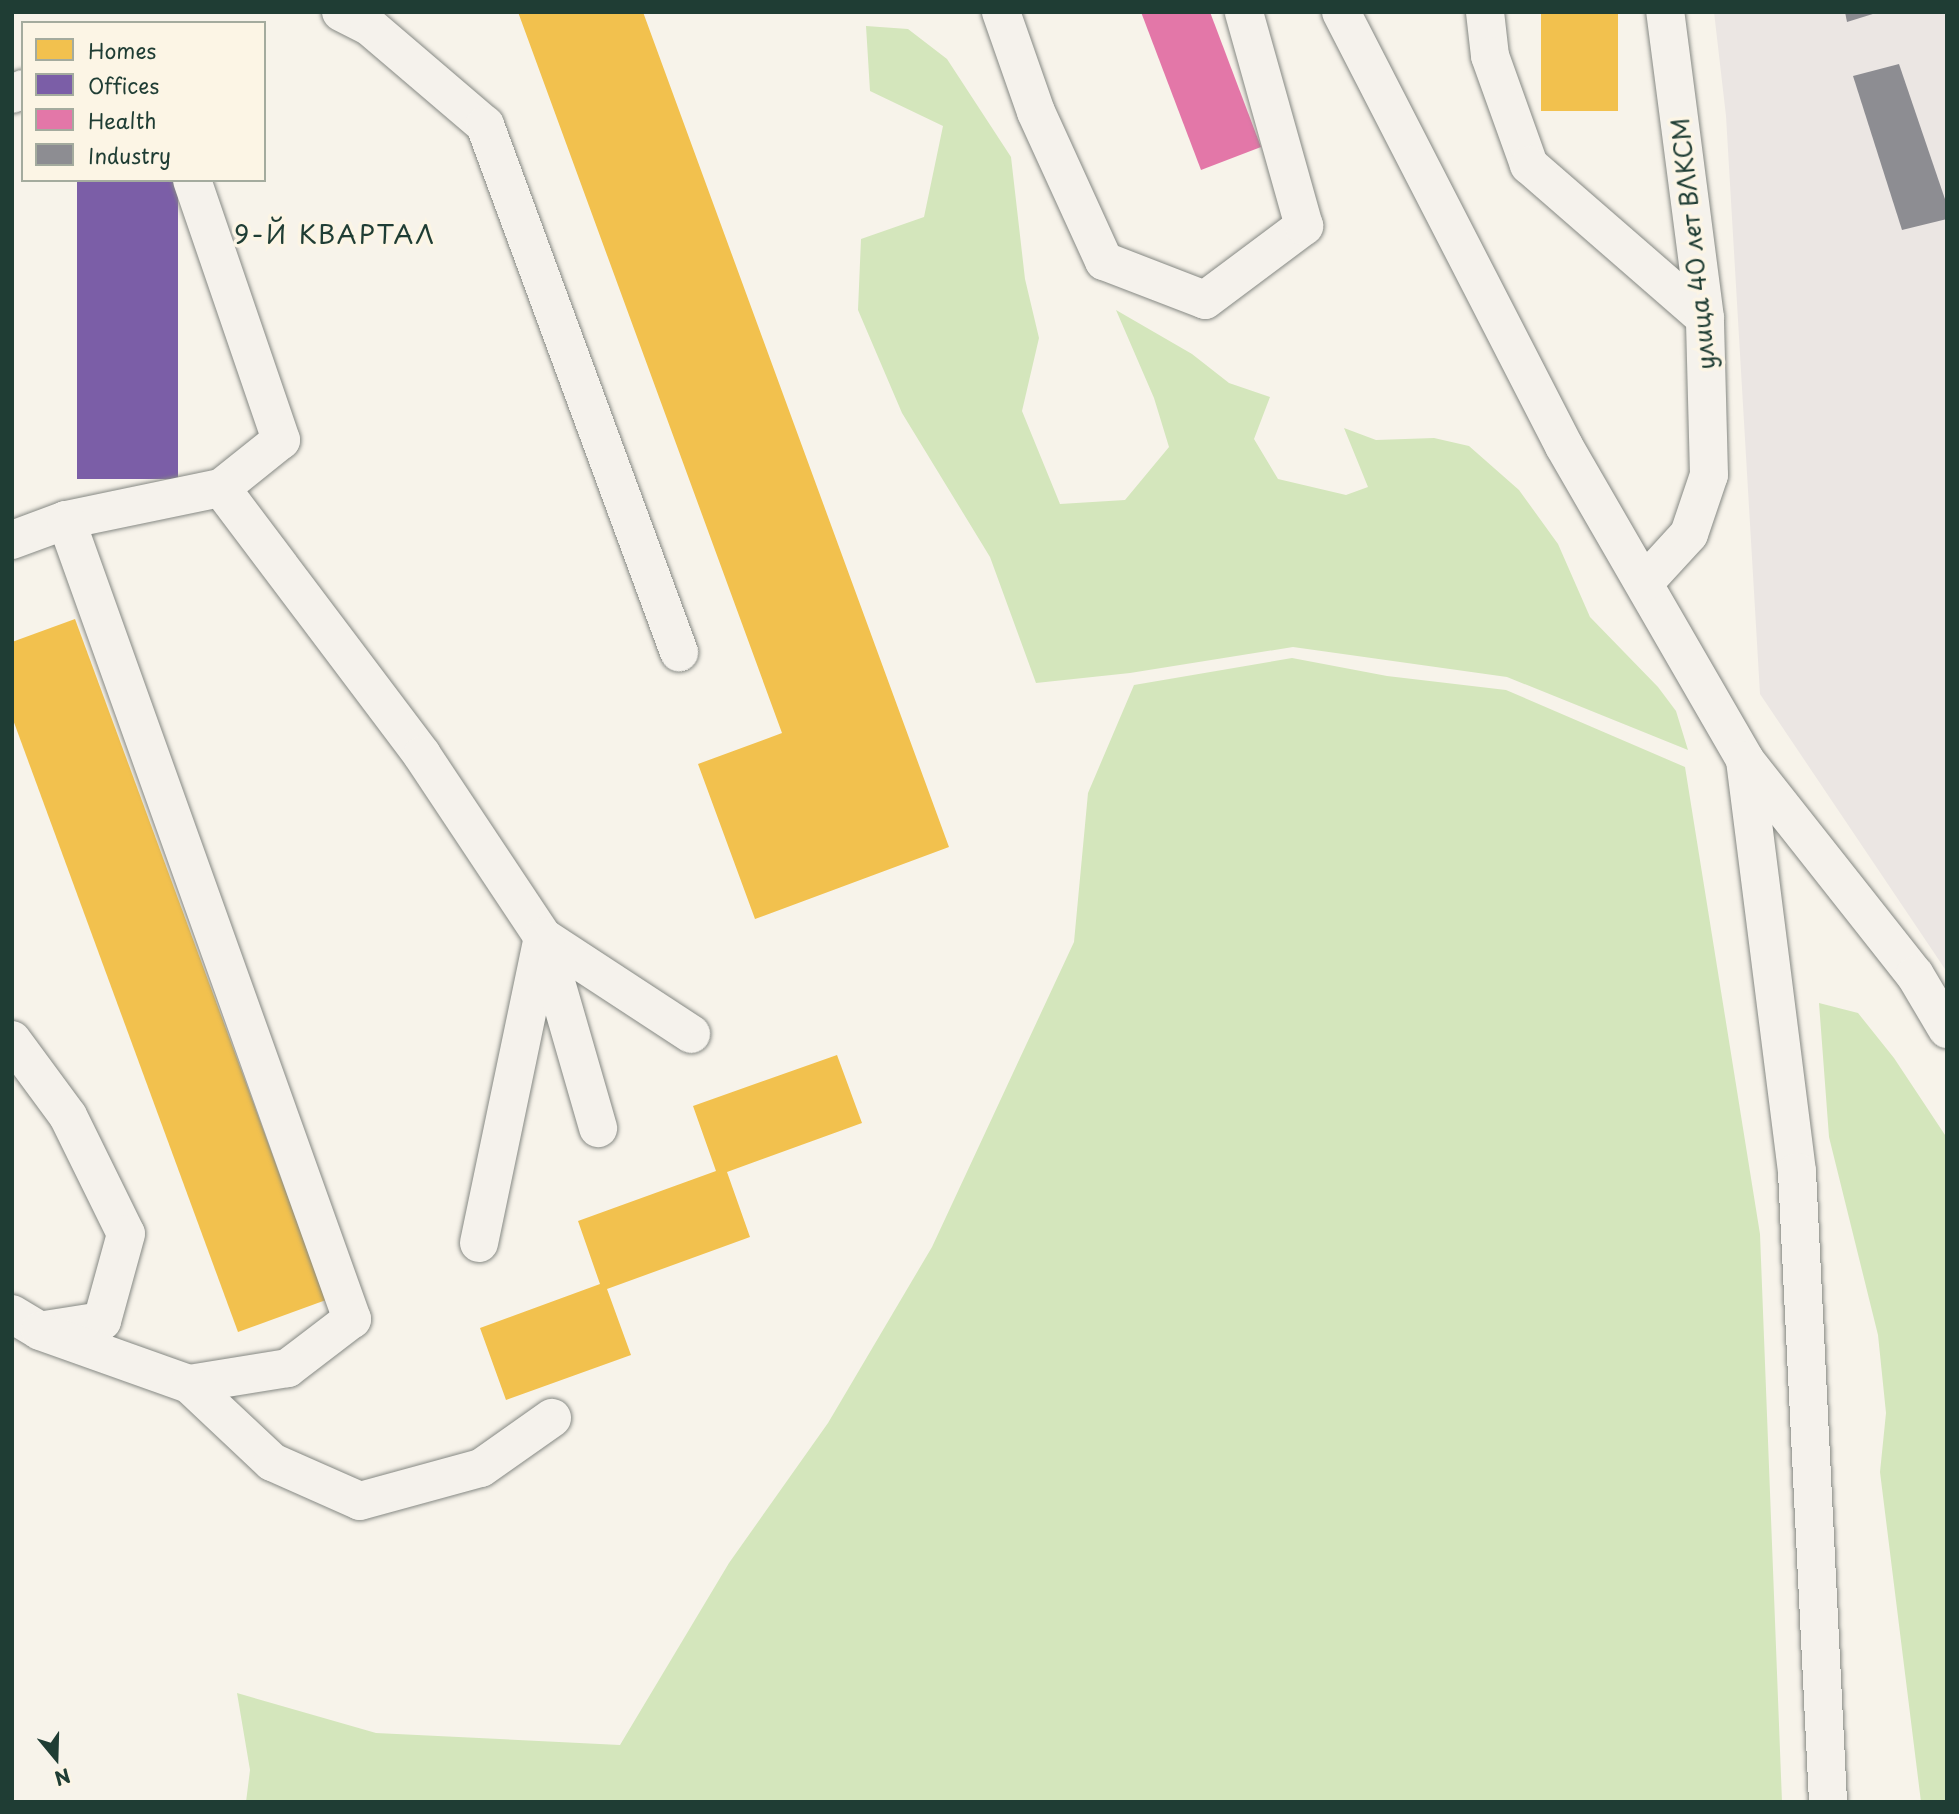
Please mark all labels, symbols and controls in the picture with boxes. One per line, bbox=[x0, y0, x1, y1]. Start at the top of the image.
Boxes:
legend bbox=[21, 21, 266, 182]
text: Homes bbox=[88, 34, 156, 66]
text: Offices bbox=[88, 69, 159, 101]
text: Health bbox=[88, 104, 156, 136]
street label: улица 40 лет ВЛКСМ bbox=[1665, 116, 1721, 372]
text: Industry bbox=[88, 139, 171, 171]
district label: 9-Й КВАРТАЛ bbox=[235, 218, 435, 250]
north arrow bbox=[21, 1723, 91, 1793]
text: N bbox=[51, 1762, 75, 1794]

